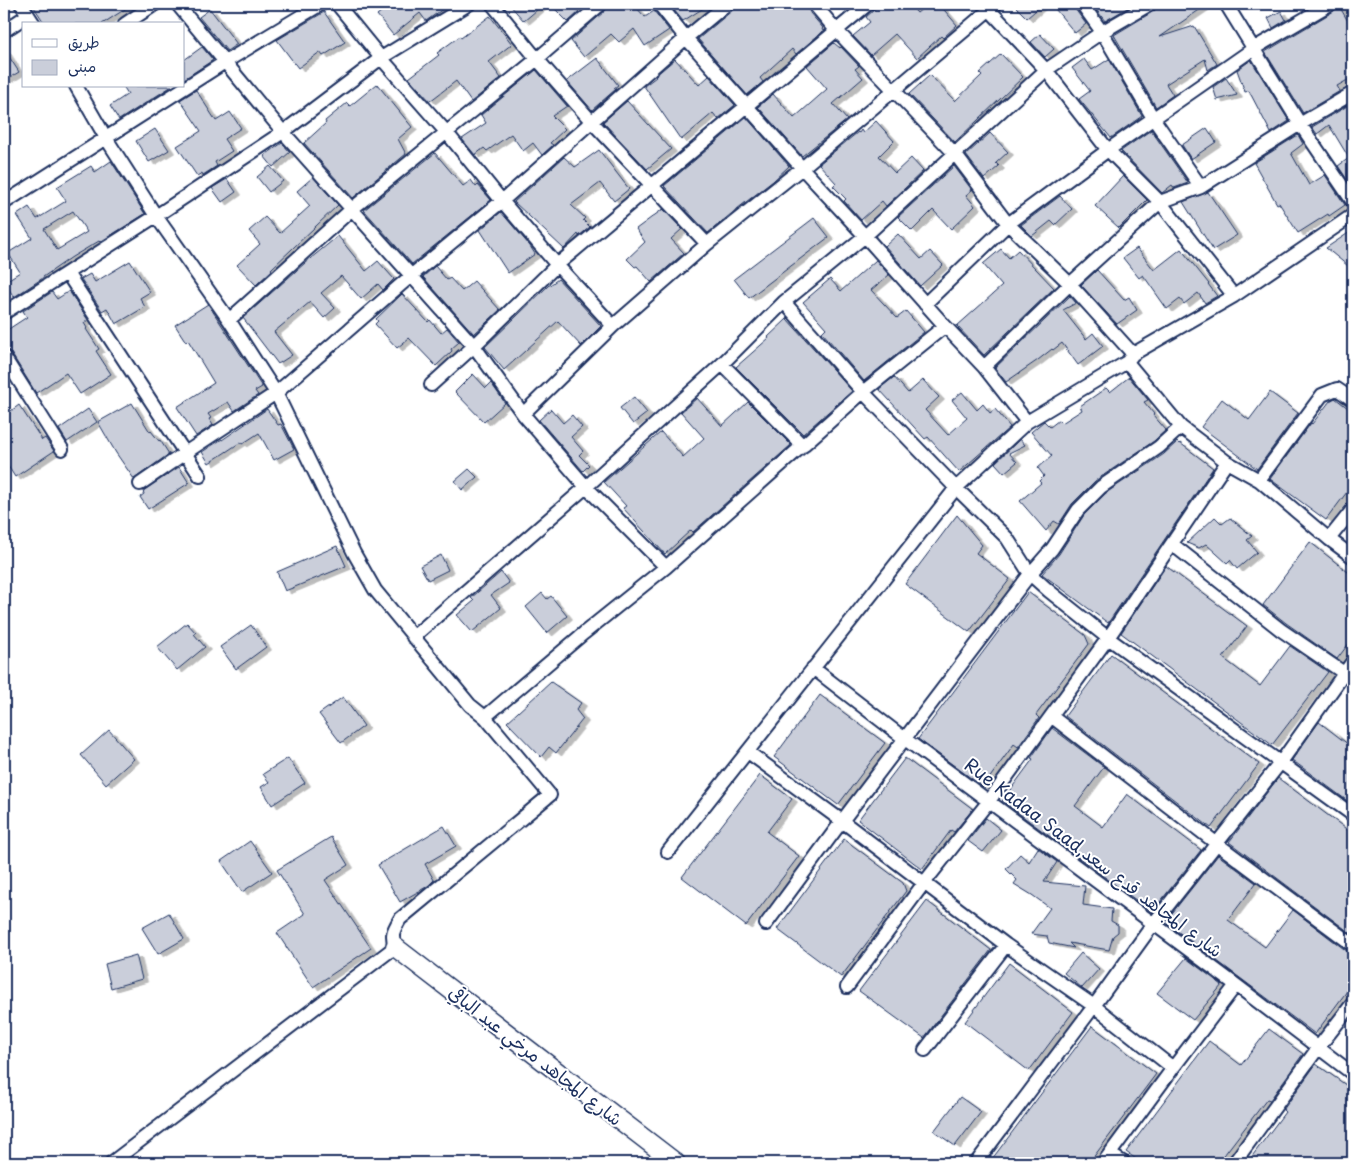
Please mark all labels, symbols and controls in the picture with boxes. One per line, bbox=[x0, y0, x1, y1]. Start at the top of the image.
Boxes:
legend bbox=[22, 22, 185, 88]
text: طريق bbox=[68, 30, 100, 53]
text: مبنى bbox=[68, 54, 96, 77]
street label: Rue Kadaa Saad,شارع المجاهد قدع سعد bbox=[959, 751, 1229, 963]
street label: شارع المجاهد مرخي عبد الباقي bbox=[441, 978, 629, 1135]

